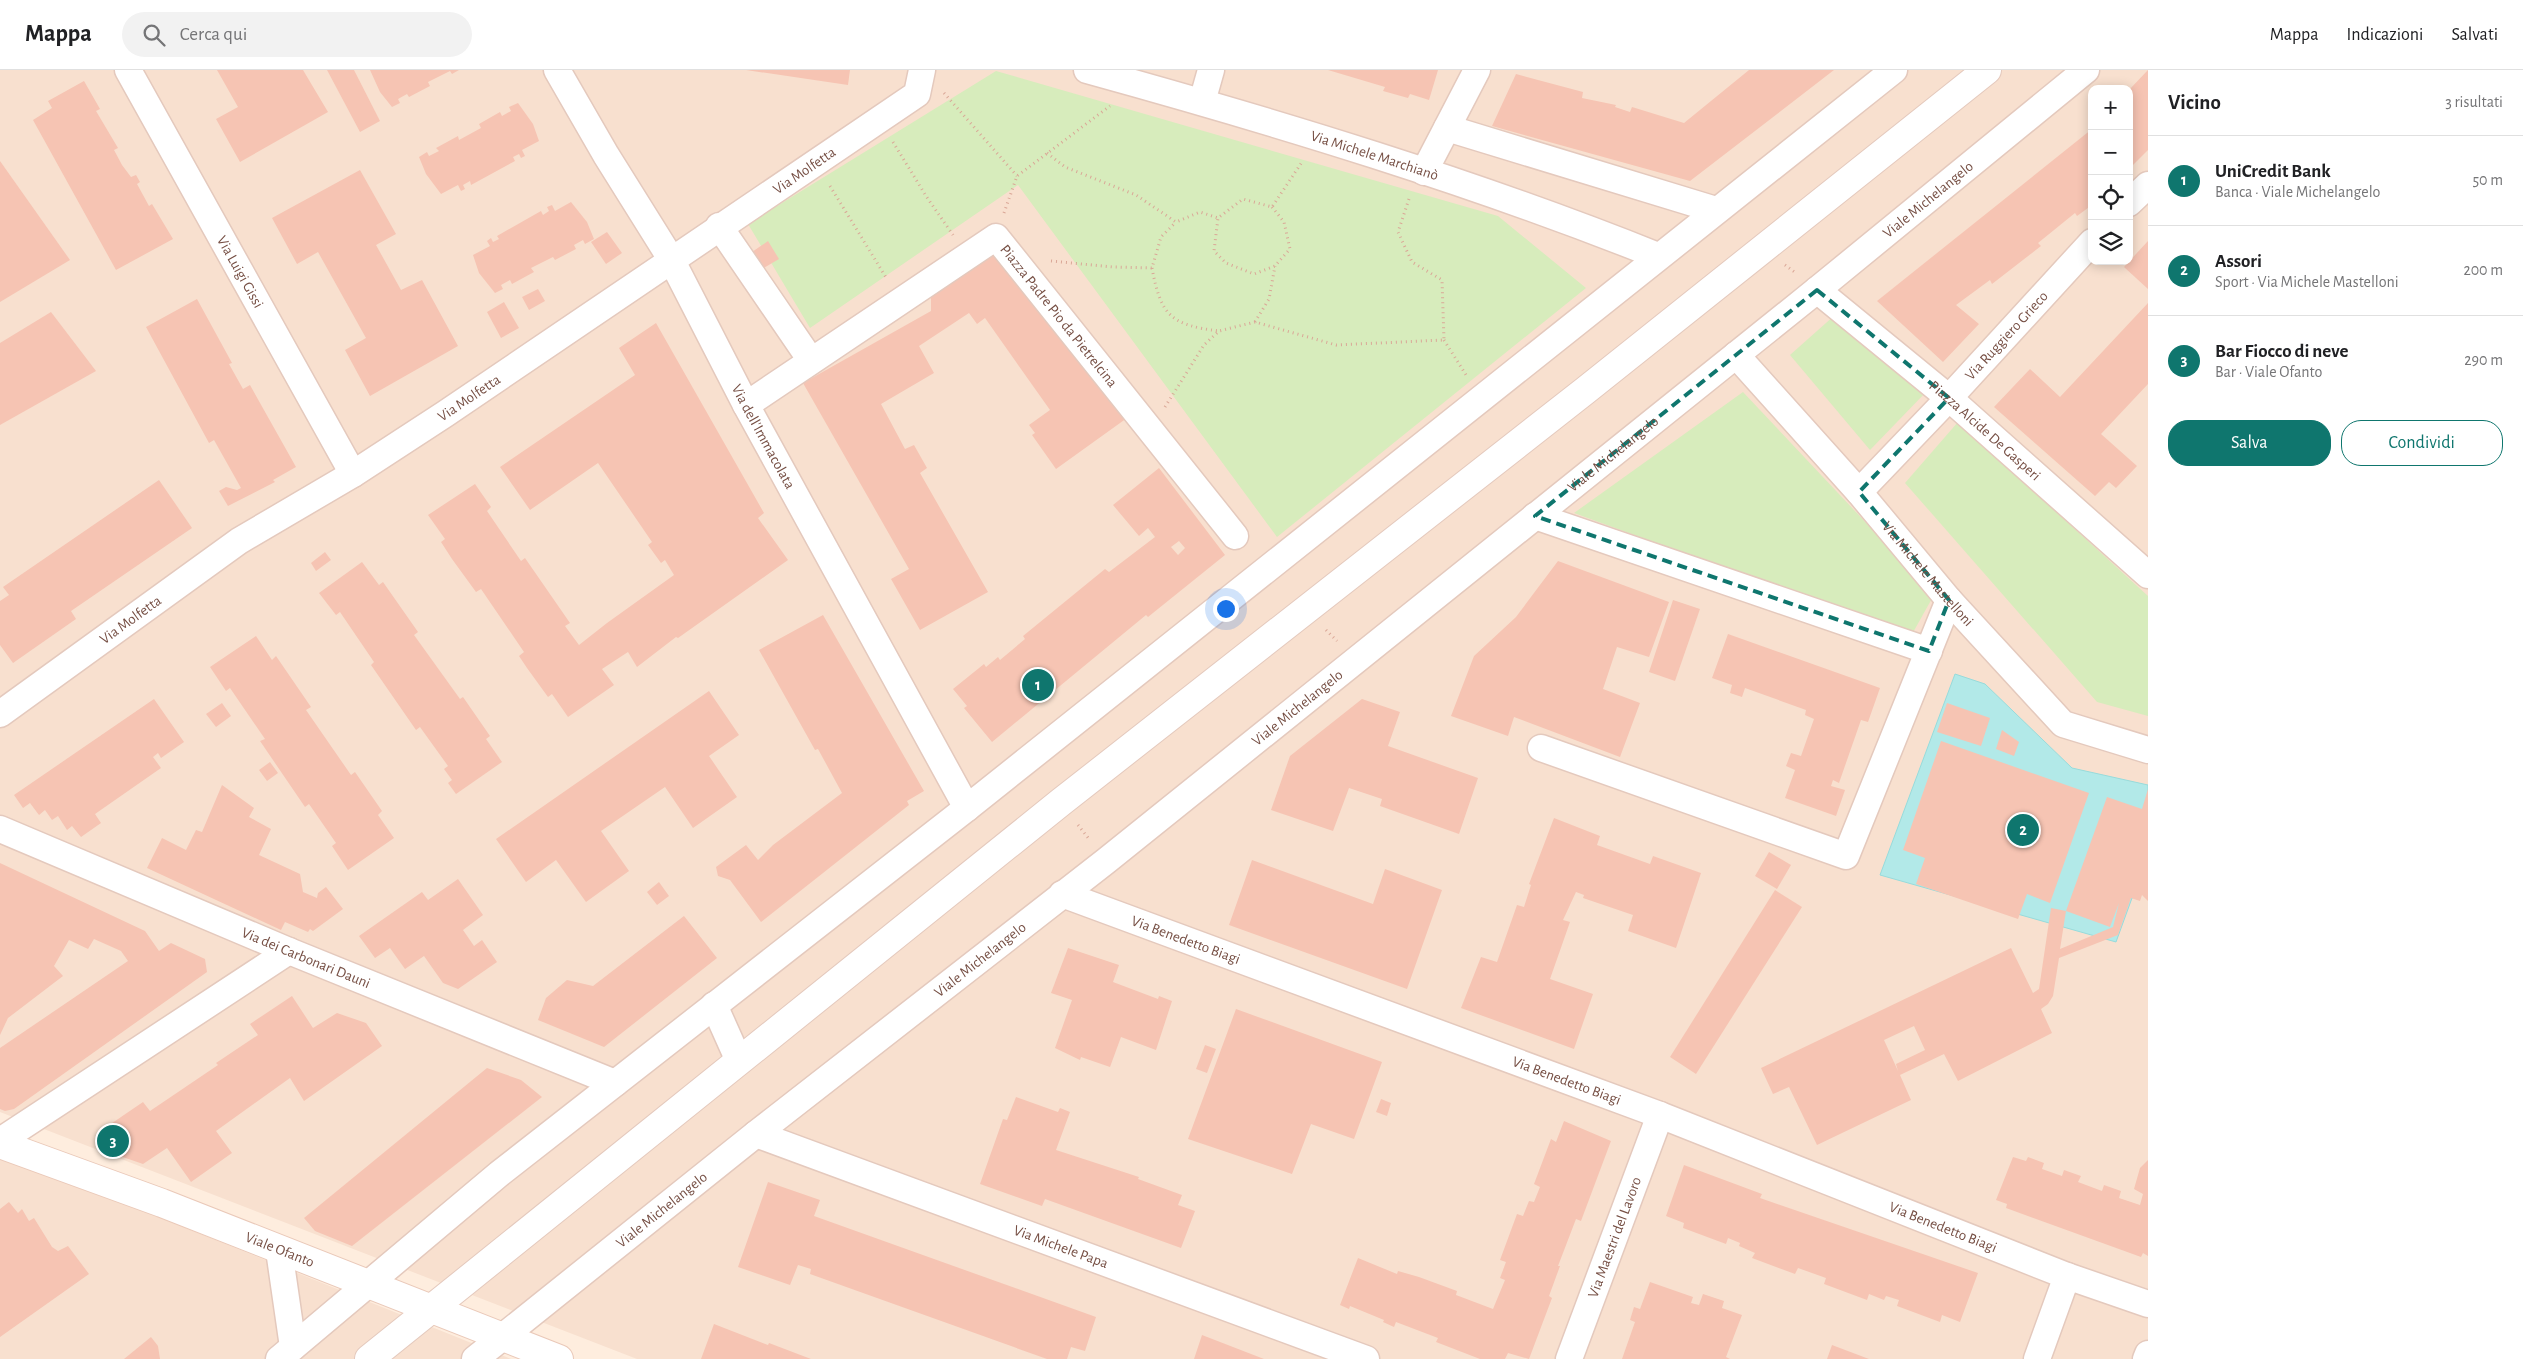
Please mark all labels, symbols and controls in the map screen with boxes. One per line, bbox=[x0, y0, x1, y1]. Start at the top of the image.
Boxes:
search box bbox=[122, 12, 472, 57]
icon: search bbox=[140, 21, 168, 49]
text: Mappa bbox=[25, 22, 92, 46]
text: Cerca qui bbox=[180, 25, 247, 44]
text: Mappa bbox=[2270, 26, 2319, 44]
text: Indicazioni bbox=[2347, 26, 2423, 44]
text: Salvati bbox=[2451, 26, 2498, 44]
map controls bbox=[2088, 85, 2133, 265]
button: + bbox=[2088, 85, 2133, 130]
text: Vicino bbox=[2168, 92, 2221, 113]
text: 3 risultati bbox=[2445, 94, 2503, 110]
street label: Via Michele Marchianò bbox=[1309, 128, 1440, 183]
button: − bbox=[2088, 130, 2133, 175]
street label: Via Molfetta bbox=[770, 145, 838, 197]
street label: Viale Michelangelo bbox=[1880, 159, 1976, 241]
text: UniCredit Bank bbox=[2215, 162, 2331, 181]
text: 1 bbox=[2181, 172, 2187, 188]
text: 50 m bbox=[2472, 172, 2503, 188]
button: locate bbox=[2088, 175, 2133, 220]
text: Banca · Viale Michelangelo bbox=[2215, 184, 2380, 200]
button: layers bbox=[2088, 220, 2133, 265]
street label: Via Luigi Gissi bbox=[214, 233, 266, 311]
street label: Piazza Padre Pio da Pietrelcina bbox=[997, 242, 1120, 390]
text: Assori bbox=[2215, 252, 2262, 271]
text: 2 bbox=[2180, 262, 2188, 278]
text: 200 m bbox=[2463, 262, 2503, 278]
text: Sport · Via Michele Mastelloni bbox=[2215, 274, 2399, 290]
street label: Via Ruggiero Grieco bbox=[1963, 289, 2051, 383]
text: Bar Fiocco di neve bbox=[2215, 342, 2348, 361]
text: 3 bbox=[2181, 352, 2187, 368]
text: 290 m bbox=[2464, 352, 2503, 368]
text: Bar · Viale Ofanto bbox=[2215, 364, 2322, 380]
street label: Via Molfetta bbox=[435, 372, 503, 425]
street label: Piazza Alcide De Gasperi bbox=[1926, 378, 2043, 484]
street label: Via dell'Immacolata bbox=[729, 382, 798, 492]
street label: Viale Michelangelo bbox=[1565, 413, 1661, 495]
button: Salva bbox=[2168, 420, 2331, 466]
button: Condividi bbox=[2341, 420, 2503, 466]
street label: Via Michele Mastelloni bbox=[1879, 519, 1976, 629]
street label: Via Molfetta bbox=[97, 593, 164, 647]
your location bbox=[1213, 596, 1239, 622]
pin: 1 bbox=[1022, 666, 1054, 704]
street label: Viale Michelangelo bbox=[1249, 667, 1346, 749]
pin: 2 bbox=[2007, 811, 2039, 849]
street label: Via Benedetto Biagi bbox=[1129, 913, 1242, 967]
street label: Viale Michelangelo bbox=[932, 919, 1029, 1000]
street label: Via dei Carbonari Dauni bbox=[239, 925, 372, 991]
street label: Via Benedetto Biagi bbox=[1510, 1054, 1623, 1108]
pin: 3 bbox=[97, 1122, 129, 1160]
street label: Viale Michelangelo bbox=[614, 1169, 710, 1251]
street label: Via Maestri del Lavoro bbox=[1586, 1175, 1644, 1300]
street label: Via Benedetto Biagi bbox=[1887, 1199, 1999, 1256]
street label: Via Michele Papa bbox=[1011, 1223, 1110, 1271]
street label: Viale Ofanto bbox=[243, 1230, 316, 1270]

